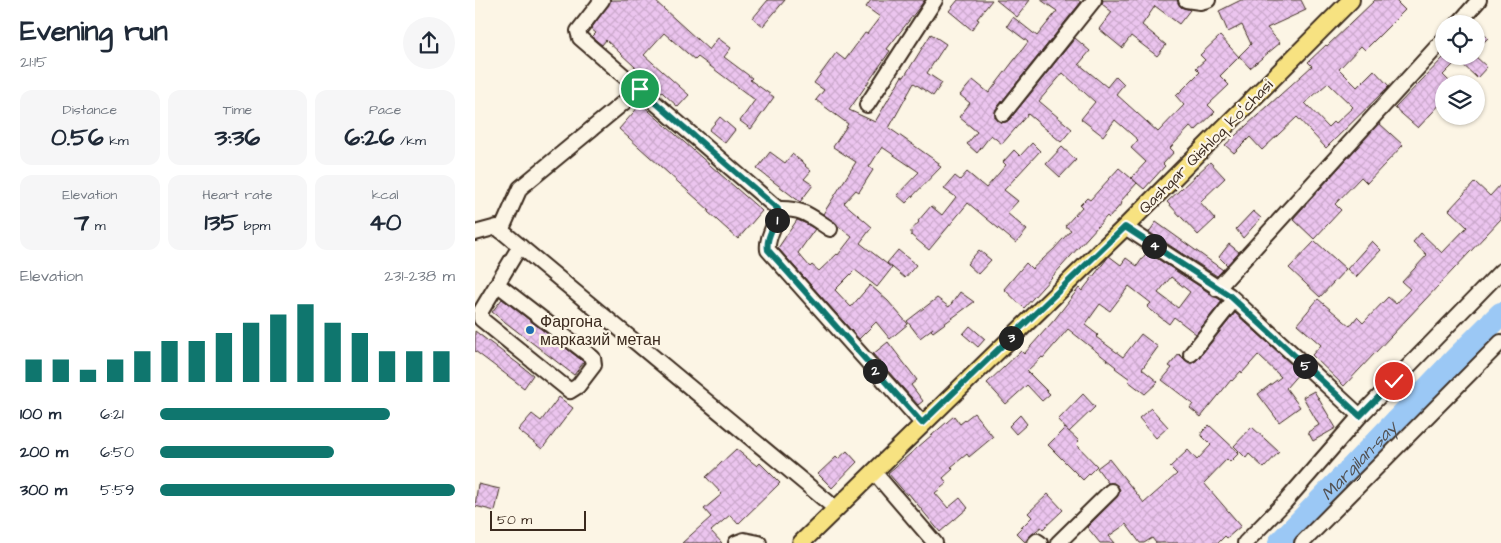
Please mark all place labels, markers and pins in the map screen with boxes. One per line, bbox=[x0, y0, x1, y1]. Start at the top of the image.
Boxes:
pin bbox=[619, 68, 661, 110]
pin: 1 bbox=[765, 208, 789, 232]
pin: 4 bbox=[1141, 234, 1167, 258]
place label: Фаргона марказий метан bbox=[540, 311, 661, 351]
marker: Фаргона марказий метан bbox=[524, 324, 536, 336]
pin: 3 bbox=[999, 326, 1023, 350]
pin: 5 bbox=[1293, 354, 1317, 378]
pin: 2 bbox=[863, 358, 887, 384]
pin bbox=[1373, 360, 1415, 402]

